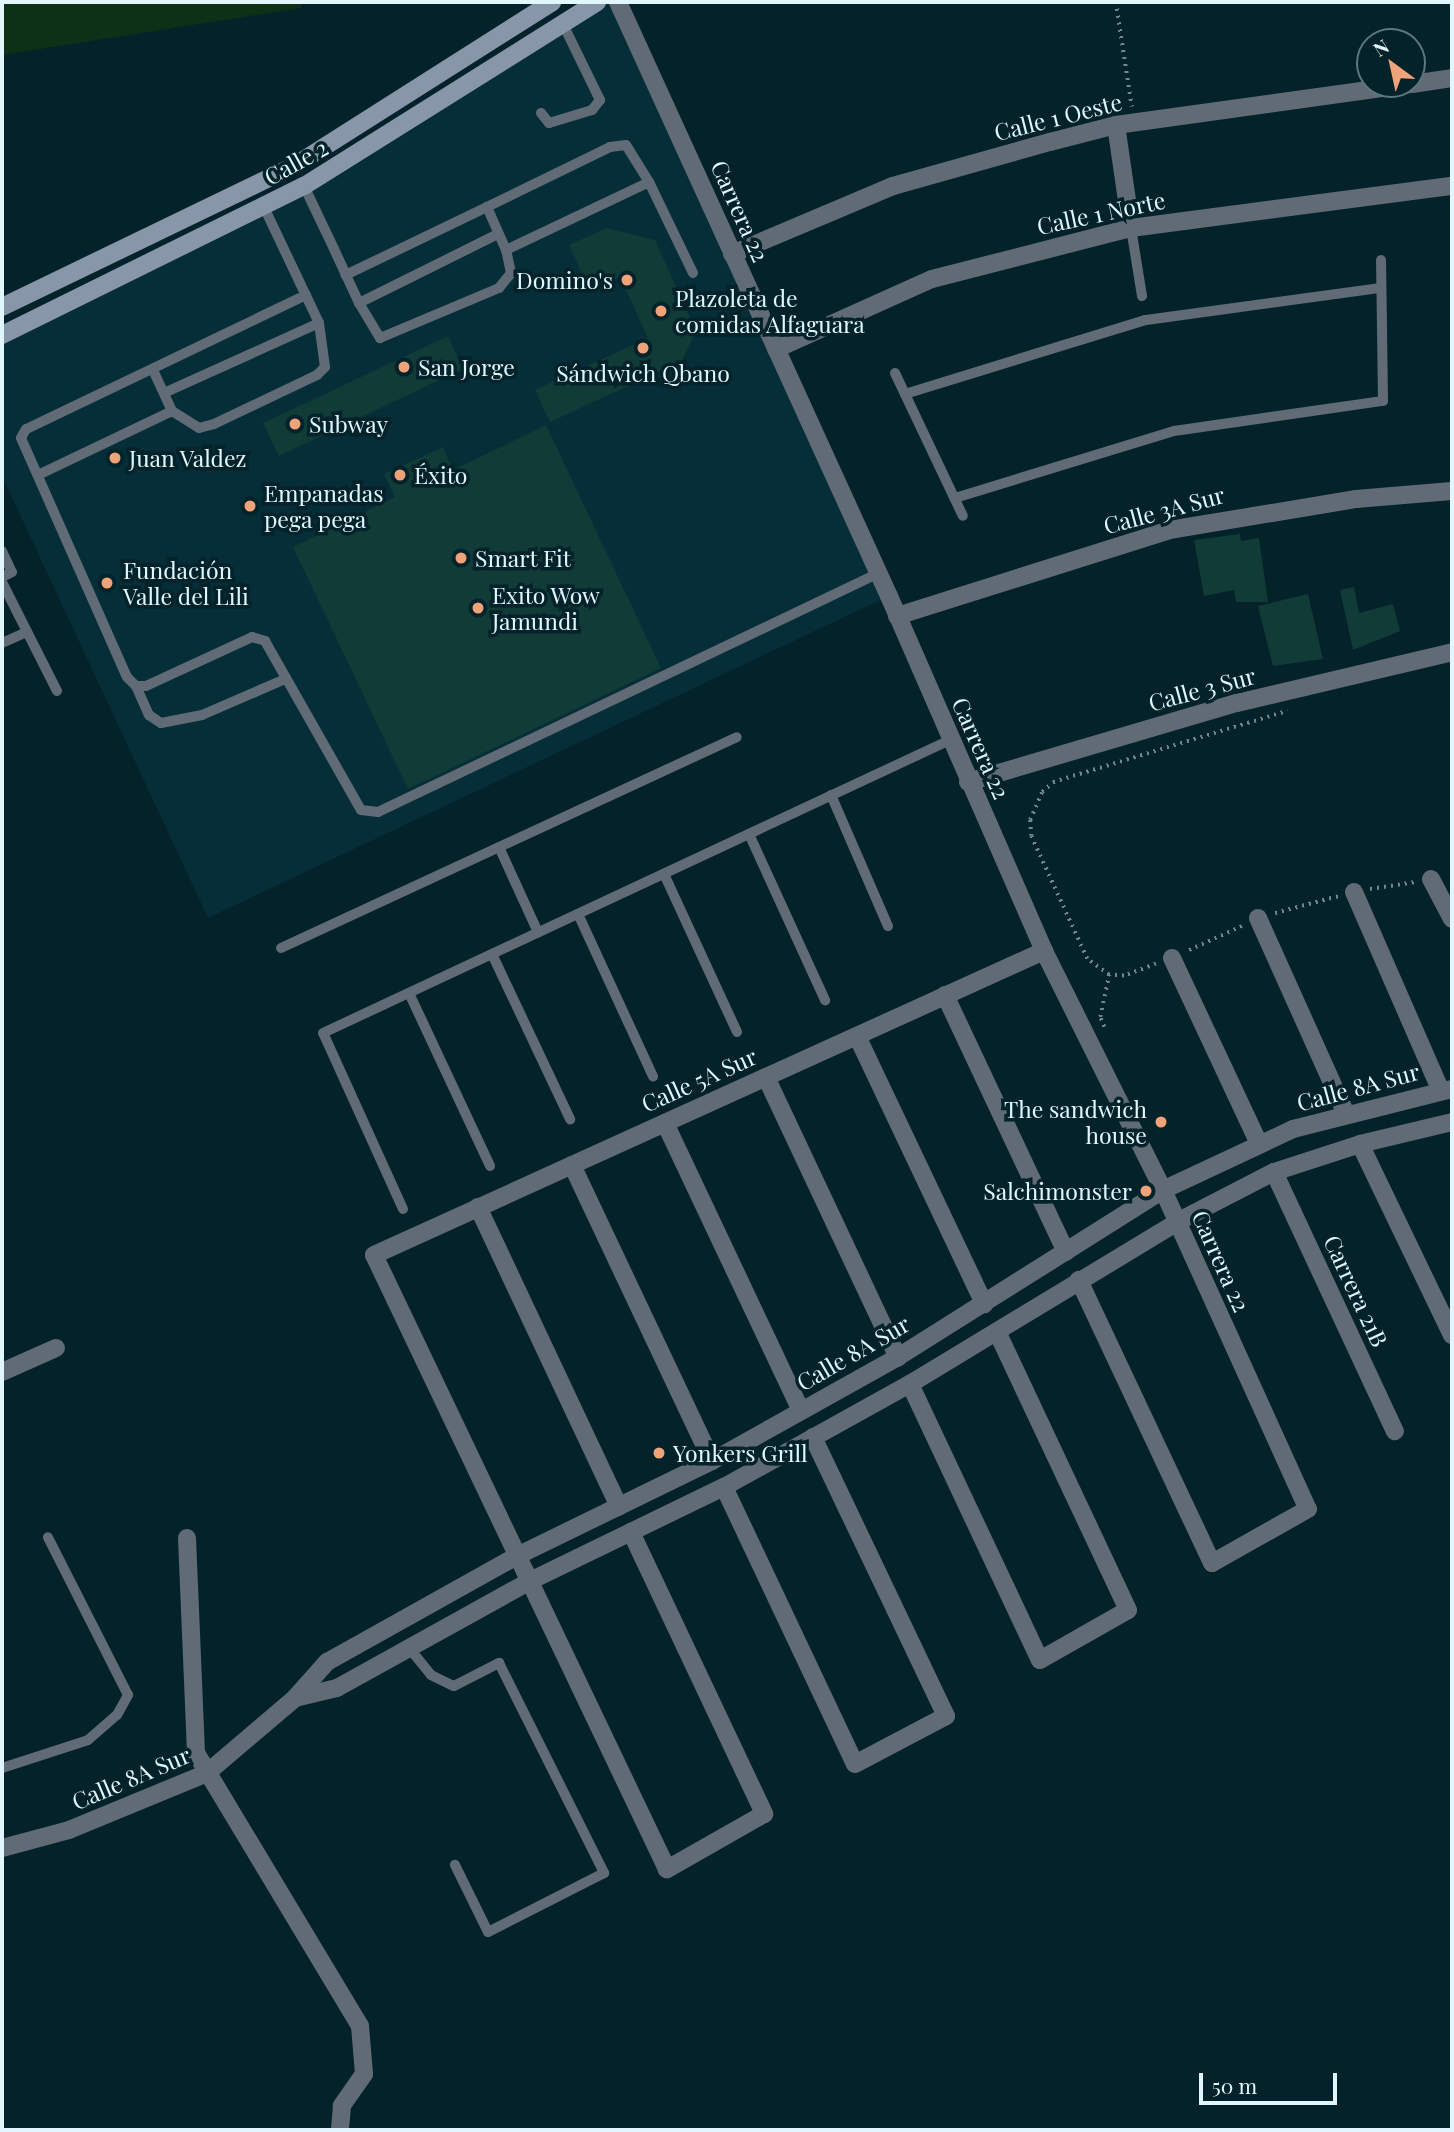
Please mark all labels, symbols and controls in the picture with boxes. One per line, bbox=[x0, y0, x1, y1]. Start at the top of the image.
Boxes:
north arrow bbox=[1356, 28, 1426, 98]
text: N bbox=[1368, 32, 1393, 62]
street label: Calle 1 Oeste bbox=[991, 88, 1125, 146]
street label: Calle 2 bbox=[259, 133, 333, 191]
street label: Carrera 22 bbox=[705, 156, 775, 266]
street label: Calle 1 Norte bbox=[1034, 186, 1168, 240]
place label: Domino's bbox=[516, 266, 613, 294]
marker: Domino's bbox=[619, 272, 635, 288]
place label: Plazoleta de comidas Alfaguara bbox=[675, 284, 866, 338]
marker: Plazoleta de comidas Alfaguara bbox=[653, 303, 669, 319]
marker: Sándwich Qbano bbox=[635, 340, 651, 356]
place label: San Jorge bbox=[418, 353, 515, 381]
marker: San Jorge bbox=[396, 359, 412, 375]
place label: Sándwich Qbano bbox=[556, 359, 730, 387]
place label: Subway bbox=[309, 410, 388, 438]
marker: Subway bbox=[287, 416, 303, 432]
place label: Juan Valdez bbox=[129, 444, 247, 472]
marker: Juan Valdez bbox=[107, 450, 123, 466]
place label: Éxito bbox=[414, 461, 467, 489]
marker: Éxito bbox=[392, 467, 408, 483]
place label: Empanadas pega pega bbox=[264, 479, 384, 533]
street label: Calle 3A Sur bbox=[1100, 481, 1228, 539]
marker: Empanadas pega pega bbox=[242, 498, 258, 514]
place label: Smart Fit bbox=[475, 544, 571, 572]
marker: Smart Fit bbox=[453, 550, 469, 566]
place label: Fundación Valle del Lili bbox=[123, 556, 249, 610]
marker: Fundación Valle del Lili bbox=[97, 573, 117, 593]
place label: Exito Wow Jamundi bbox=[492, 581, 601, 635]
marker: Exito Wow Jamundi bbox=[470, 600, 486, 616]
street label: Calle 3 Sur bbox=[1145, 661, 1259, 717]
street label: Carrera 22 bbox=[946, 693, 1016, 803]
street label: Calle 5A Sur bbox=[637, 1042, 761, 1118]
street label: Calle 8A Sur bbox=[1294, 1057, 1422, 1117]
place label: The sandwich house bbox=[1004, 1095, 1147, 1149]
marker: The sandwich house bbox=[1153, 1114, 1169, 1130]
place label: Salchimonster bbox=[983, 1177, 1132, 1205]
marker: Salchimonster bbox=[1138, 1183, 1154, 1199]
street label: Carrera 22 bbox=[1186, 1206, 1256, 1316]
street label: Carrera 21B bbox=[1318, 1231, 1394, 1351]
street label: Calle 8A Sur bbox=[792, 1310, 914, 1396]
place label: Yonkers Grill bbox=[673, 1439, 808, 1467]
marker: Yonkers Grill bbox=[651, 1445, 667, 1461]
street label: Calle 8A Sur bbox=[68, 1741, 194, 1815]
scale bar bbox=[1202, 2058, 1340, 2102]
text: 50 m bbox=[1212, 2071, 1257, 2099]

